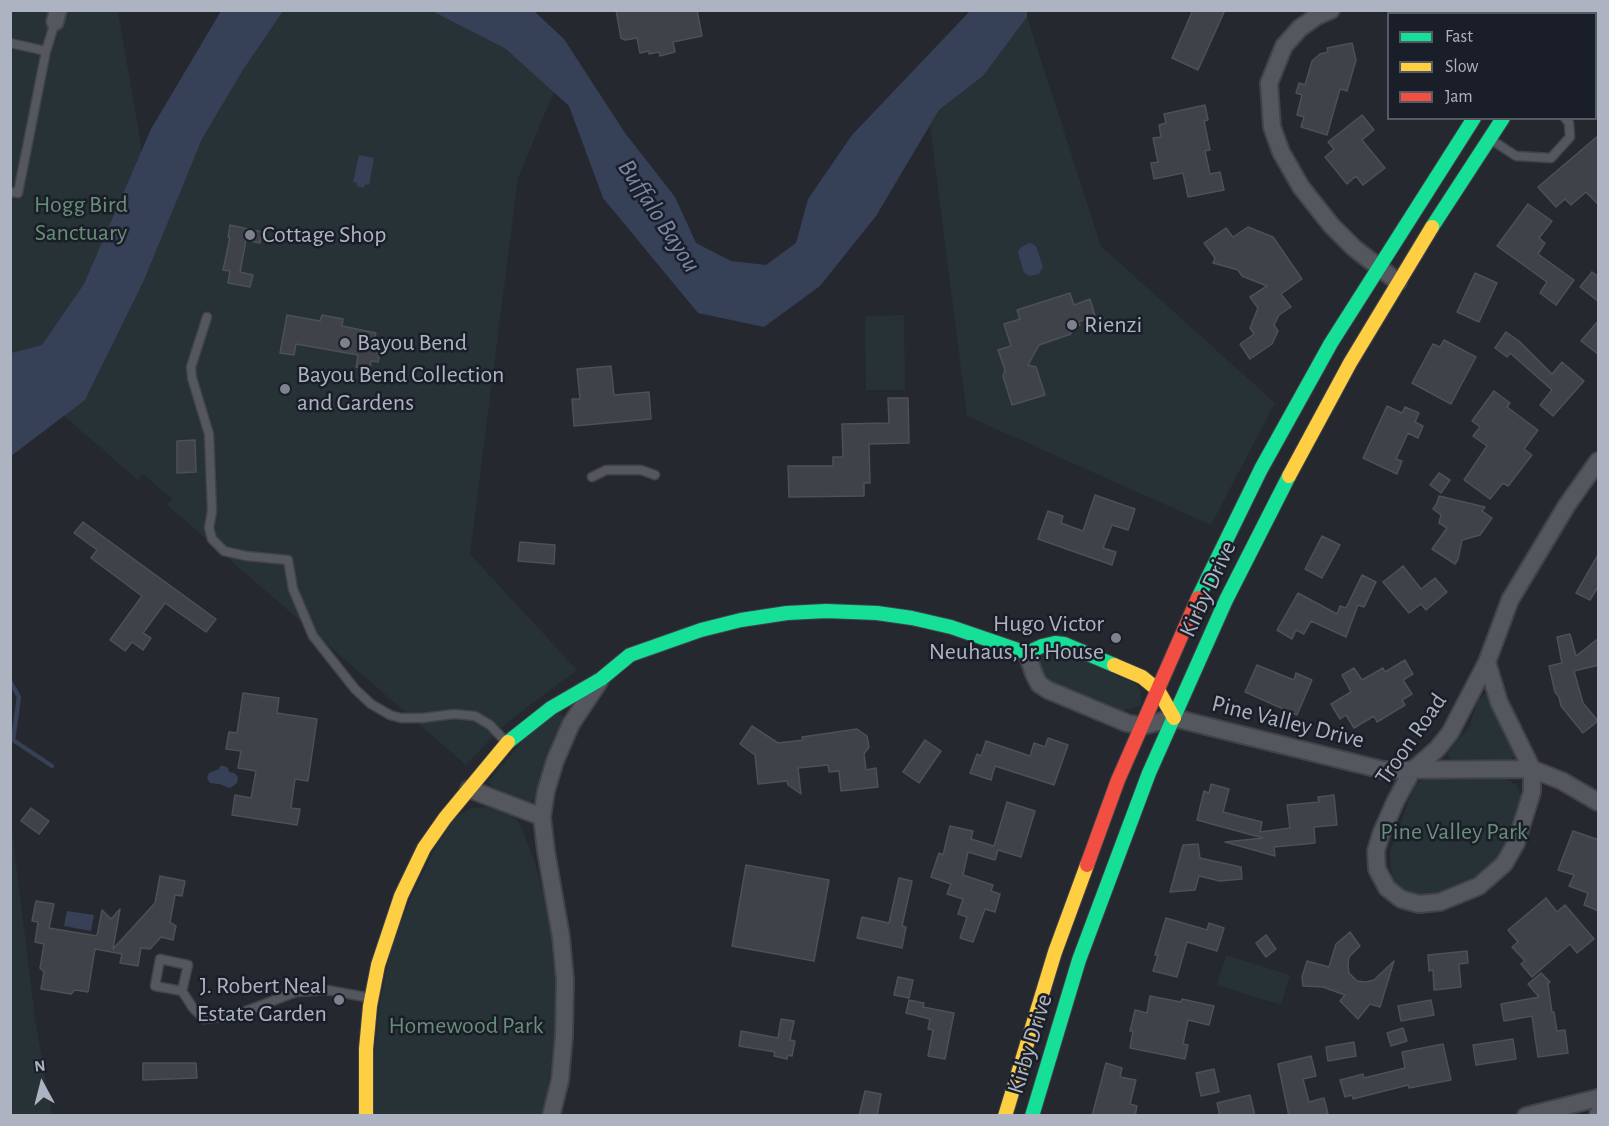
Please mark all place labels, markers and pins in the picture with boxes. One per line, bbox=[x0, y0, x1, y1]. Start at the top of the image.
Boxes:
place label: Cottage Shop bbox=[262, 221, 386, 249]
marker: Cottage Shop bbox=[243, 228, 257, 242]
place label: Rienzi bbox=[1084, 311, 1142, 339]
marker: Rienzi bbox=[1065, 318, 1079, 332]
place label: Bayou Bend bbox=[357, 329, 467, 357]
marker: Bayou Bend bbox=[338, 336, 352, 350]
place label: Bayou Bend Collection and Gardens bbox=[297, 361, 504, 417]
marker: Bayou Bend Collection and Gardens bbox=[278, 382, 292, 396]
place label: Hugo Victor Neuhaus, Jr. House bbox=[929, 610, 1104, 666]
marker: Hugo Victor Neuhaus, Jr. House bbox=[1109, 631, 1123, 645]
place label: J. Robert Neal Estate Garden bbox=[197, 972, 327, 1028]
marker: J. Robert Neal Estate Garden bbox=[332, 993, 346, 1007]

